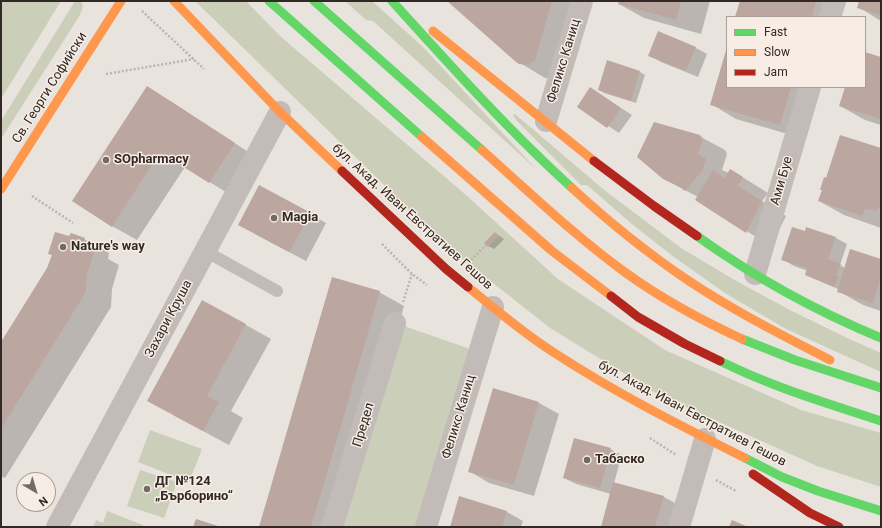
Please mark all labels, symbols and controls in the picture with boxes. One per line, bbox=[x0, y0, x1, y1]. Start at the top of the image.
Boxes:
legend bbox=[726, 16, 866, 88]
street label: Феликс Каниц bbox=[544, 17, 584, 105]
text: Fast bbox=[764, 25, 787, 39]
street label: Св. Георги Софийски bbox=[9, 30, 91, 146]
text: Slow bbox=[764, 45, 790, 59]
text: Jam bbox=[764, 65, 788, 79]
street label: бул. Акад. Иван Евстратиев Гешов bbox=[329, 141, 495, 293]
place label: SOpharmacy bbox=[114, 152, 189, 168]
marker: SOpharmacy bbox=[101, 155, 111, 165]
street label: Ами Буе bbox=[768, 155, 796, 207]
place label: Magia bbox=[282, 210, 318, 226]
marker: Magia bbox=[269, 213, 279, 223]
place label: Nature's way bbox=[71, 239, 145, 255]
marker: Nature's way bbox=[58, 242, 68, 252]
street label: Захари Круша bbox=[142, 278, 196, 360]
street label: бул. Акад. Иван Евстратиев Гешов bbox=[595, 358, 789, 470]
street label: Феликс Каниц bbox=[439, 373, 479, 461]
street label: Предел bbox=[350, 401, 378, 449]
place label: Табаско bbox=[595, 452, 645, 468]
marker: Табаско bbox=[582, 455, 592, 465]
north arrow bbox=[16, 472, 56, 512]
place label: ДГ №124 „Бърборино“ bbox=[155, 474, 233, 505]
marker: ДГ №124 „Бърборино“ bbox=[142, 484, 152, 494]
text: N bbox=[36, 494, 50, 509]

